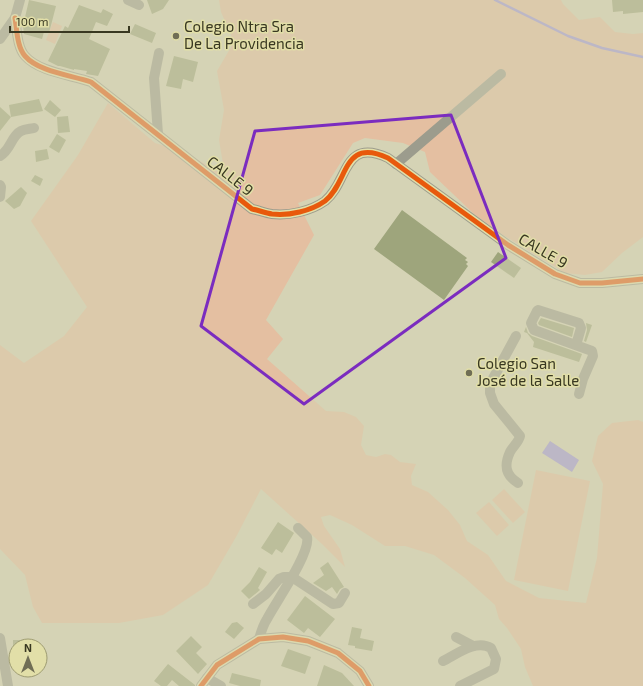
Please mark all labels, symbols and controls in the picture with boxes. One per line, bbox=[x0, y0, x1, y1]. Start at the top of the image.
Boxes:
scale bar bbox=[10, 8, 129, 34]
text: 100 m bbox=[16, 14, 48, 28]
place label: Colegio Ntra Sra De La Providencia bbox=[184, 17, 304, 52]
marker: Colegio Ntra Sra De La Providencia bbox=[171, 31, 181, 41]
street label: CALLE 9 bbox=[204, 152, 257, 199]
street label: CALLE 9 bbox=[516, 229, 571, 271]
place label: Colegio San José de la Salle bbox=[477, 354, 579, 389]
marker: Colegio San José de la Salle bbox=[464, 368, 474, 378]
north arrow bbox=[8, 638, 48, 678]
text: N bbox=[24, 641, 32, 654]

